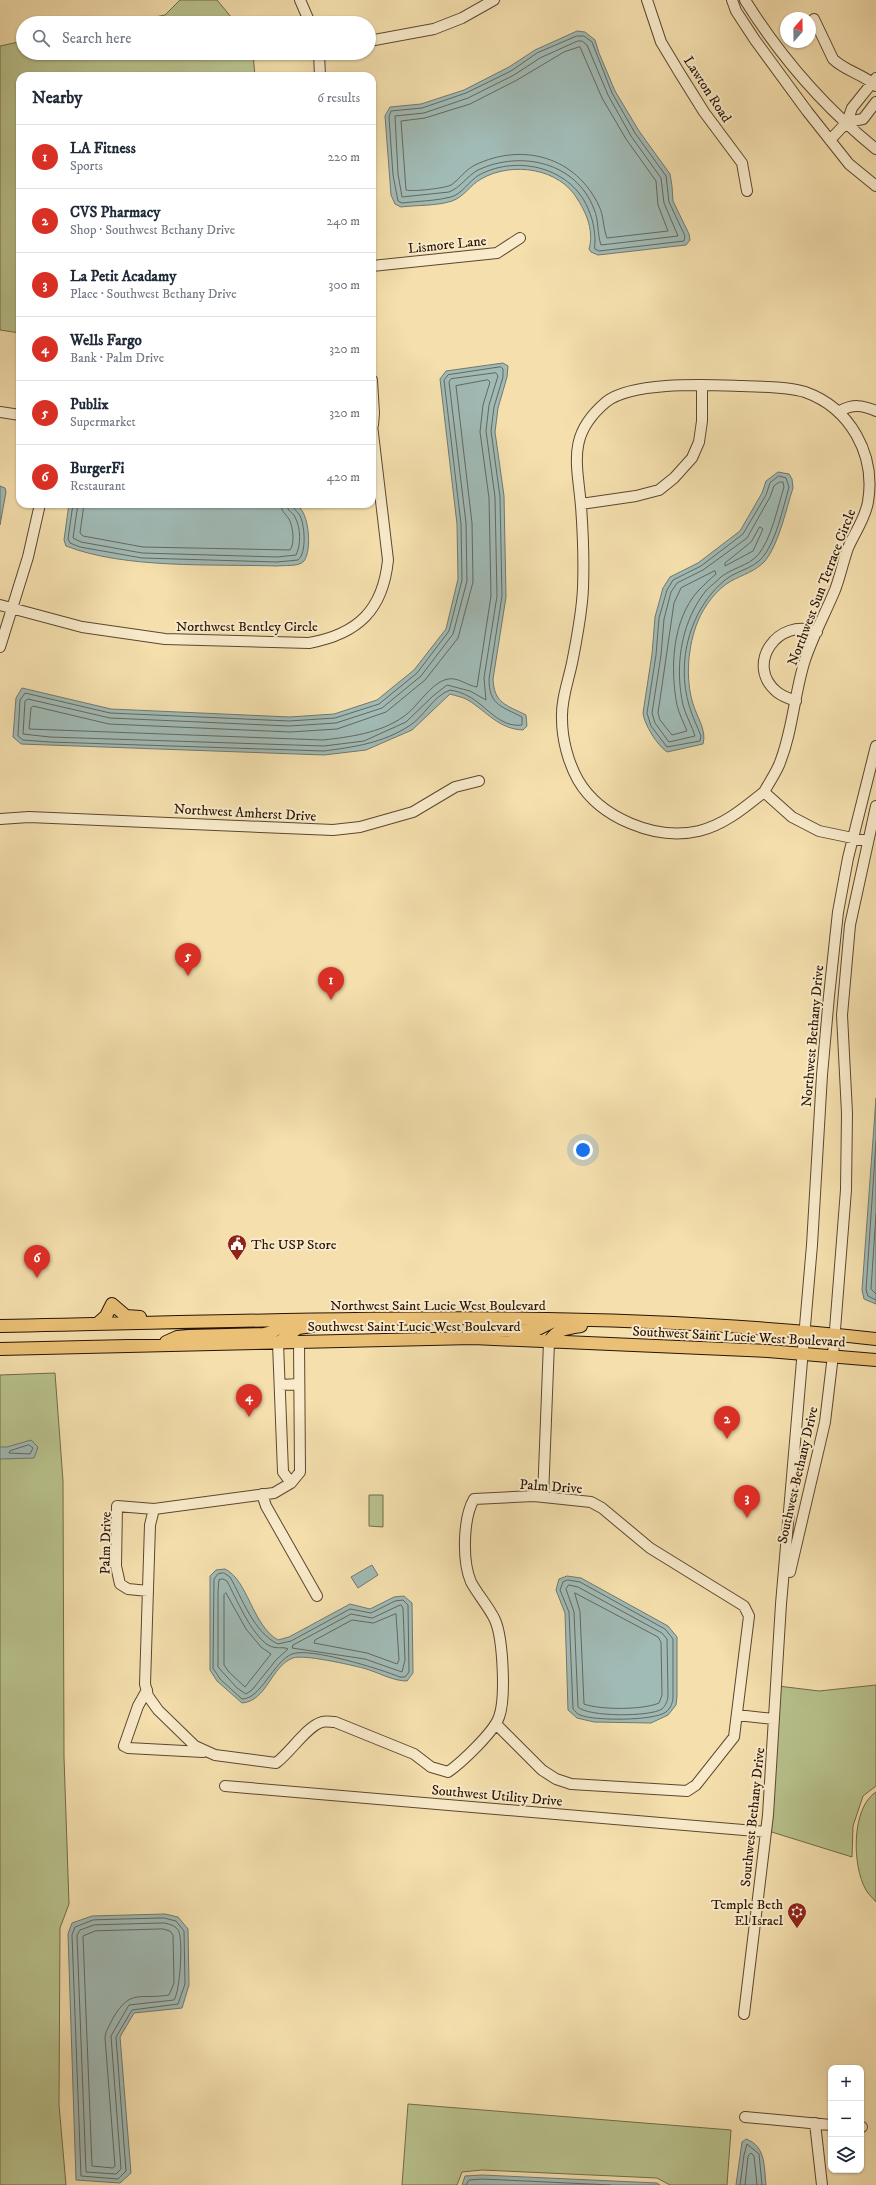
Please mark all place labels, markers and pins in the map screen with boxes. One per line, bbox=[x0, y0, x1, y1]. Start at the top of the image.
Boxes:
pin: 5 bbox=[175, 943, 201, 976]
pin: 1 bbox=[318, 967, 344, 1000]
public building icon: The USP Store bbox=[226, 1233, 248, 1261]
place label: The USP Store bbox=[251, 1236, 337, 1254]
pin: 6 bbox=[24, 1245, 50, 1278]
pin: 4 bbox=[236, 1384, 262, 1417]
pin: 2 bbox=[714, 1406, 740, 1439]
pin: 3 bbox=[734, 1485, 760, 1518]
place label: Temple Beth El Israel bbox=[711, 1896, 784, 1930]
synagogue icon: Temple Beth El Israel bbox=[786, 1901, 808, 1929]

